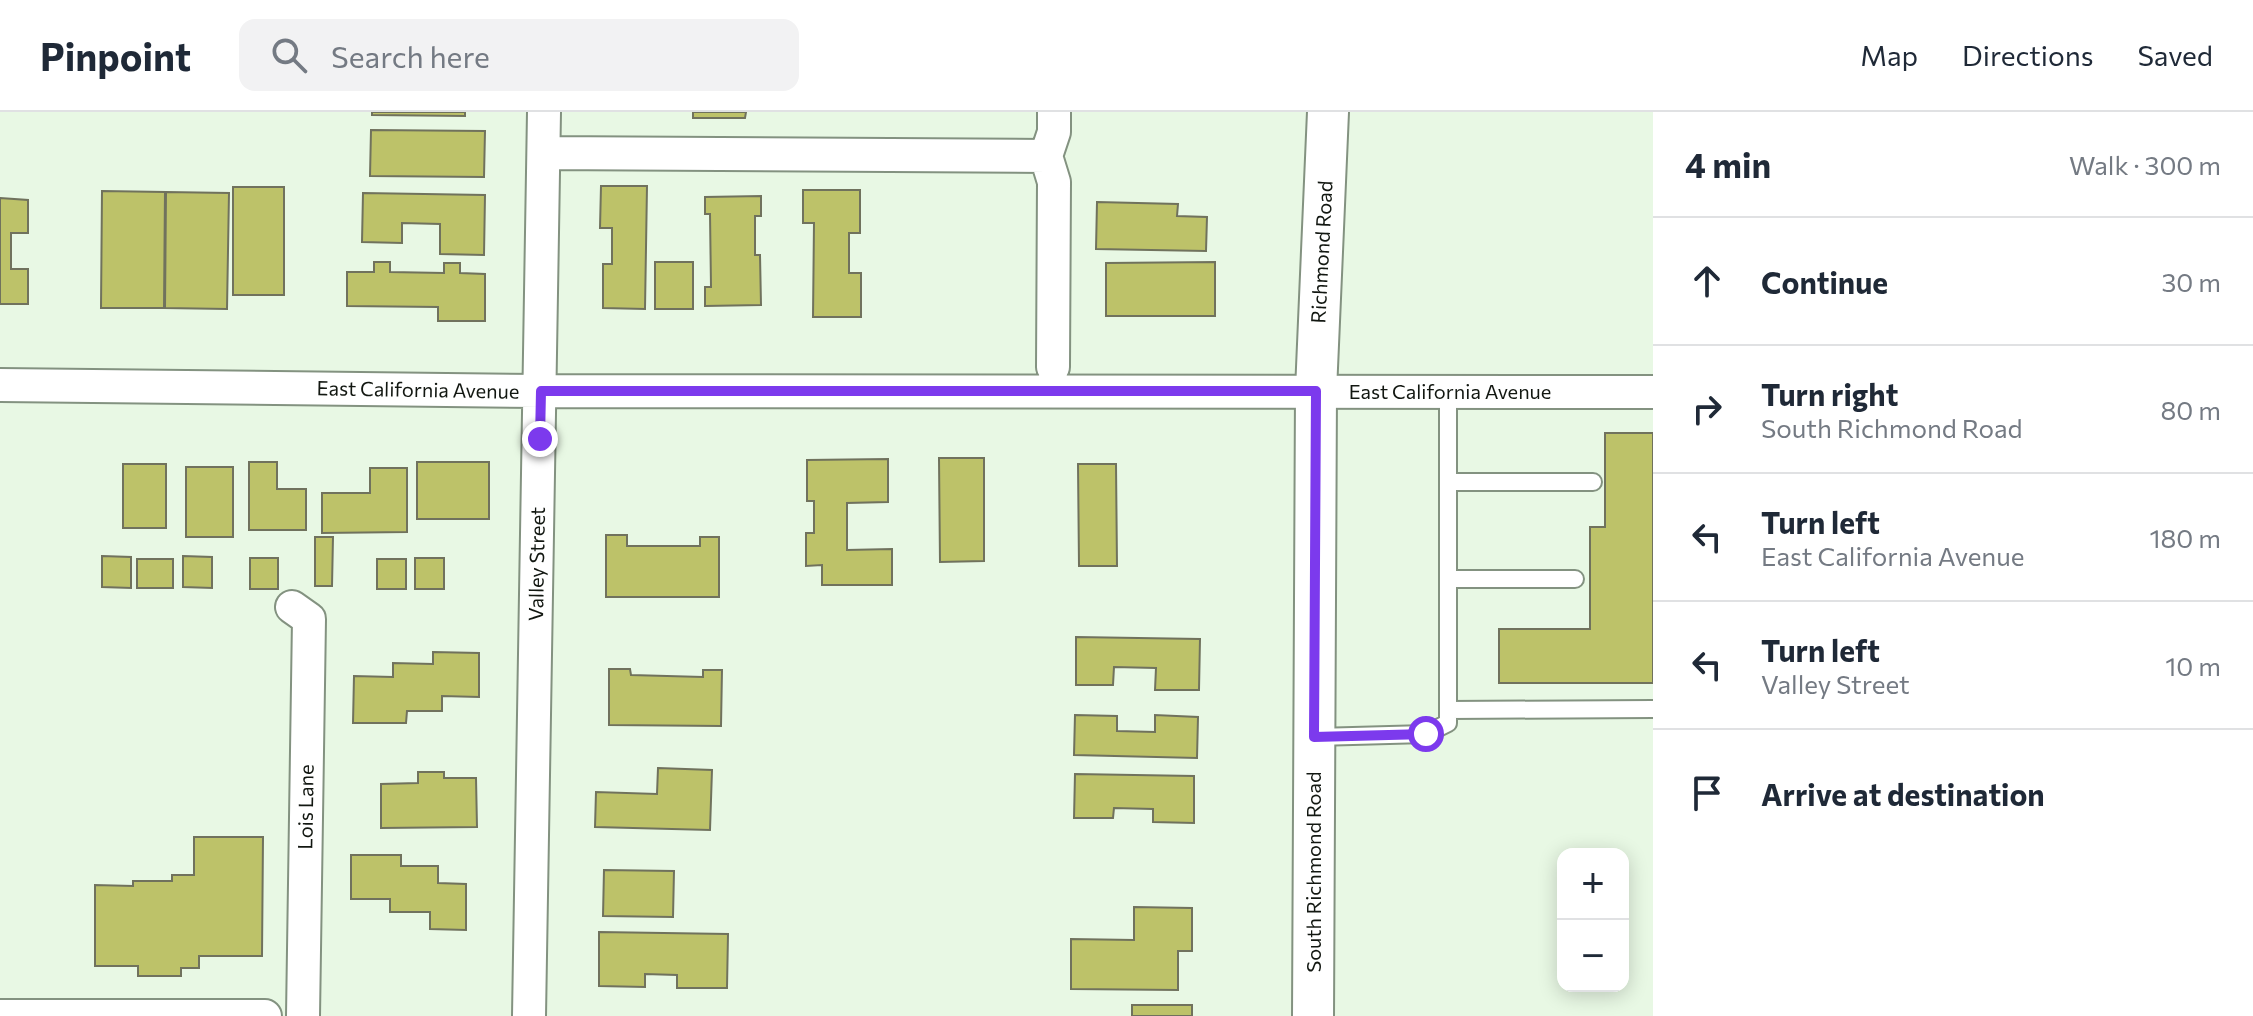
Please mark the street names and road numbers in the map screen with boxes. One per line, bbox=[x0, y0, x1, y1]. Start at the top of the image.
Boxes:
street label: Richmond Road bbox=[1305, 180, 1337, 324]
street label: East California Avenue bbox=[316, 375, 520, 403]
street label: East California Avenue bbox=[1349, 379, 1551, 403]
street label: Valley Street bbox=[523, 507, 549, 621]
street label: Lois Lane bbox=[292, 764, 318, 850]
street label: South Richmond Road bbox=[1301, 771, 1325, 973]

